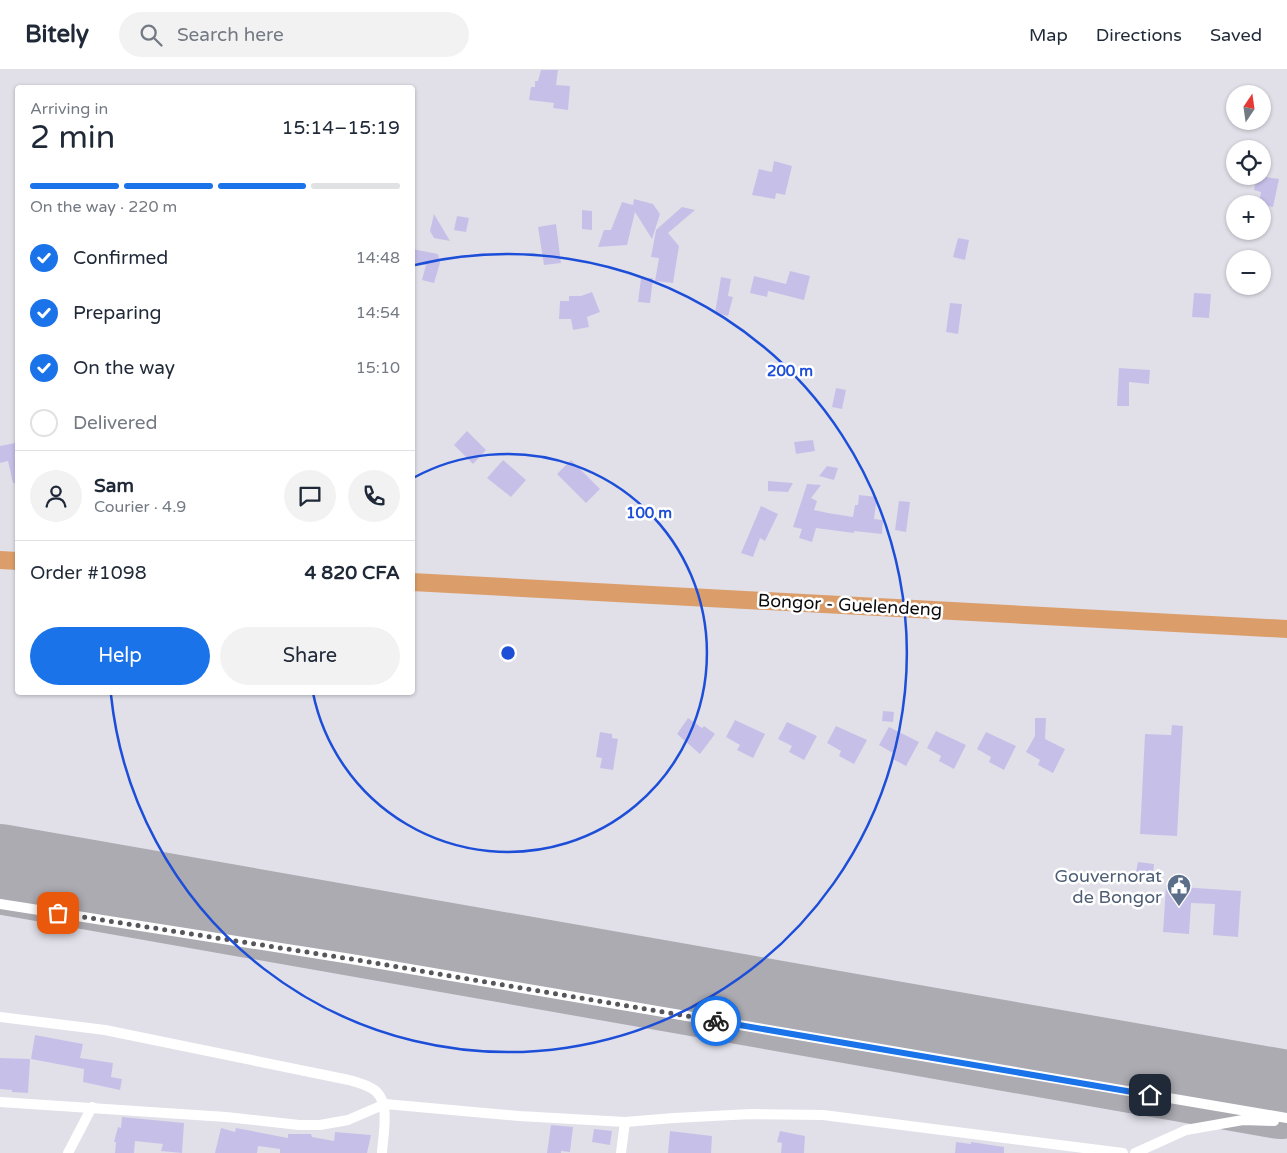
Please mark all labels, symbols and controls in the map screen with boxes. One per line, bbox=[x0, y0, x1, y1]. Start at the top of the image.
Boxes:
search box bbox=[119, 12, 469, 57]
text: Bitely bbox=[25, 20, 89, 49]
icon: search bbox=[137, 21, 165, 49]
text: Search here bbox=[177, 24, 284, 46]
text: Map bbox=[1029, 24, 1068, 46]
text: Directions bbox=[1096, 24, 1182, 46]
text: Saved bbox=[1210, 24, 1262, 46]
north arrow bbox=[1226, 85, 1271, 130]
map controls bbox=[1226, 85, 1271, 295]
text: Arriving in bbox=[30, 99, 108, 119]
text: 15:14–15:19 bbox=[281, 117, 400, 139]
text: 2 min bbox=[30, 119, 115, 157]
button: locate bbox=[1226, 140, 1271, 185]
button: + bbox=[1226, 195, 1271, 240]
text: On the way · 220 m bbox=[30, 197, 177, 217]
icon: check bbox=[30, 244, 58, 272]
text: Confirmed bbox=[73, 247, 168, 269]
text: 14:48 bbox=[356, 248, 400, 268]
button: − bbox=[1226, 250, 1271, 295]
icon: check bbox=[30, 299, 58, 327]
text: Preparing bbox=[73, 302, 162, 324]
text: 14:54 bbox=[356, 303, 400, 323]
icon: check bbox=[30, 354, 58, 382]
text: On the way bbox=[73, 357, 175, 379]
text: 15:10 bbox=[356, 358, 400, 378]
text: 200 m bbox=[767, 362, 813, 380]
text: Delivered bbox=[73, 412, 158, 434]
button: person bbox=[30, 470, 82, 522]
button: chat bbox=[284, 470, 336, 522]
button: phone bbox=[348, 470, 400, 522]
text: Sam bbox=[94, 475, 134, 497]
text: Courier · 4.9 bbox=[94, 497, 186, 517]
text: 100 m bbox=[626, 504, 672, 522]
text: Order #1098 bbox=[30, 562, 147, 584]
text: 4 820 CFA bbox=[304, 562, 400, 584]
street label: Bongor - Guelendeng bbox=[757, 589, 943, 621]
button: Help bbox=[30, 627, 210, 685]
button: Share bbox=[220, 627, 400, 685]
centre of rings bbox=[499, 644, 517, 662]
place label: Gouvernorat de Bongor bbox=[1054, 865, 1162, 908]
public building icon: Gouvernorat de Bongor bbox=[1166, 873, 1192, 907]
pin bbox=[37, 892, 79, 934]
icon: bag bbox=[44, 899, 72, 927]
courier bbox=[691, 996, 741, 1046]
icon: bike bbox=[702, 1007, 730, 1035]
pin bbox=[1129, 1074, 1171, 1116]
icon: home bbox=[1136, 1081, 1164, 1109]

